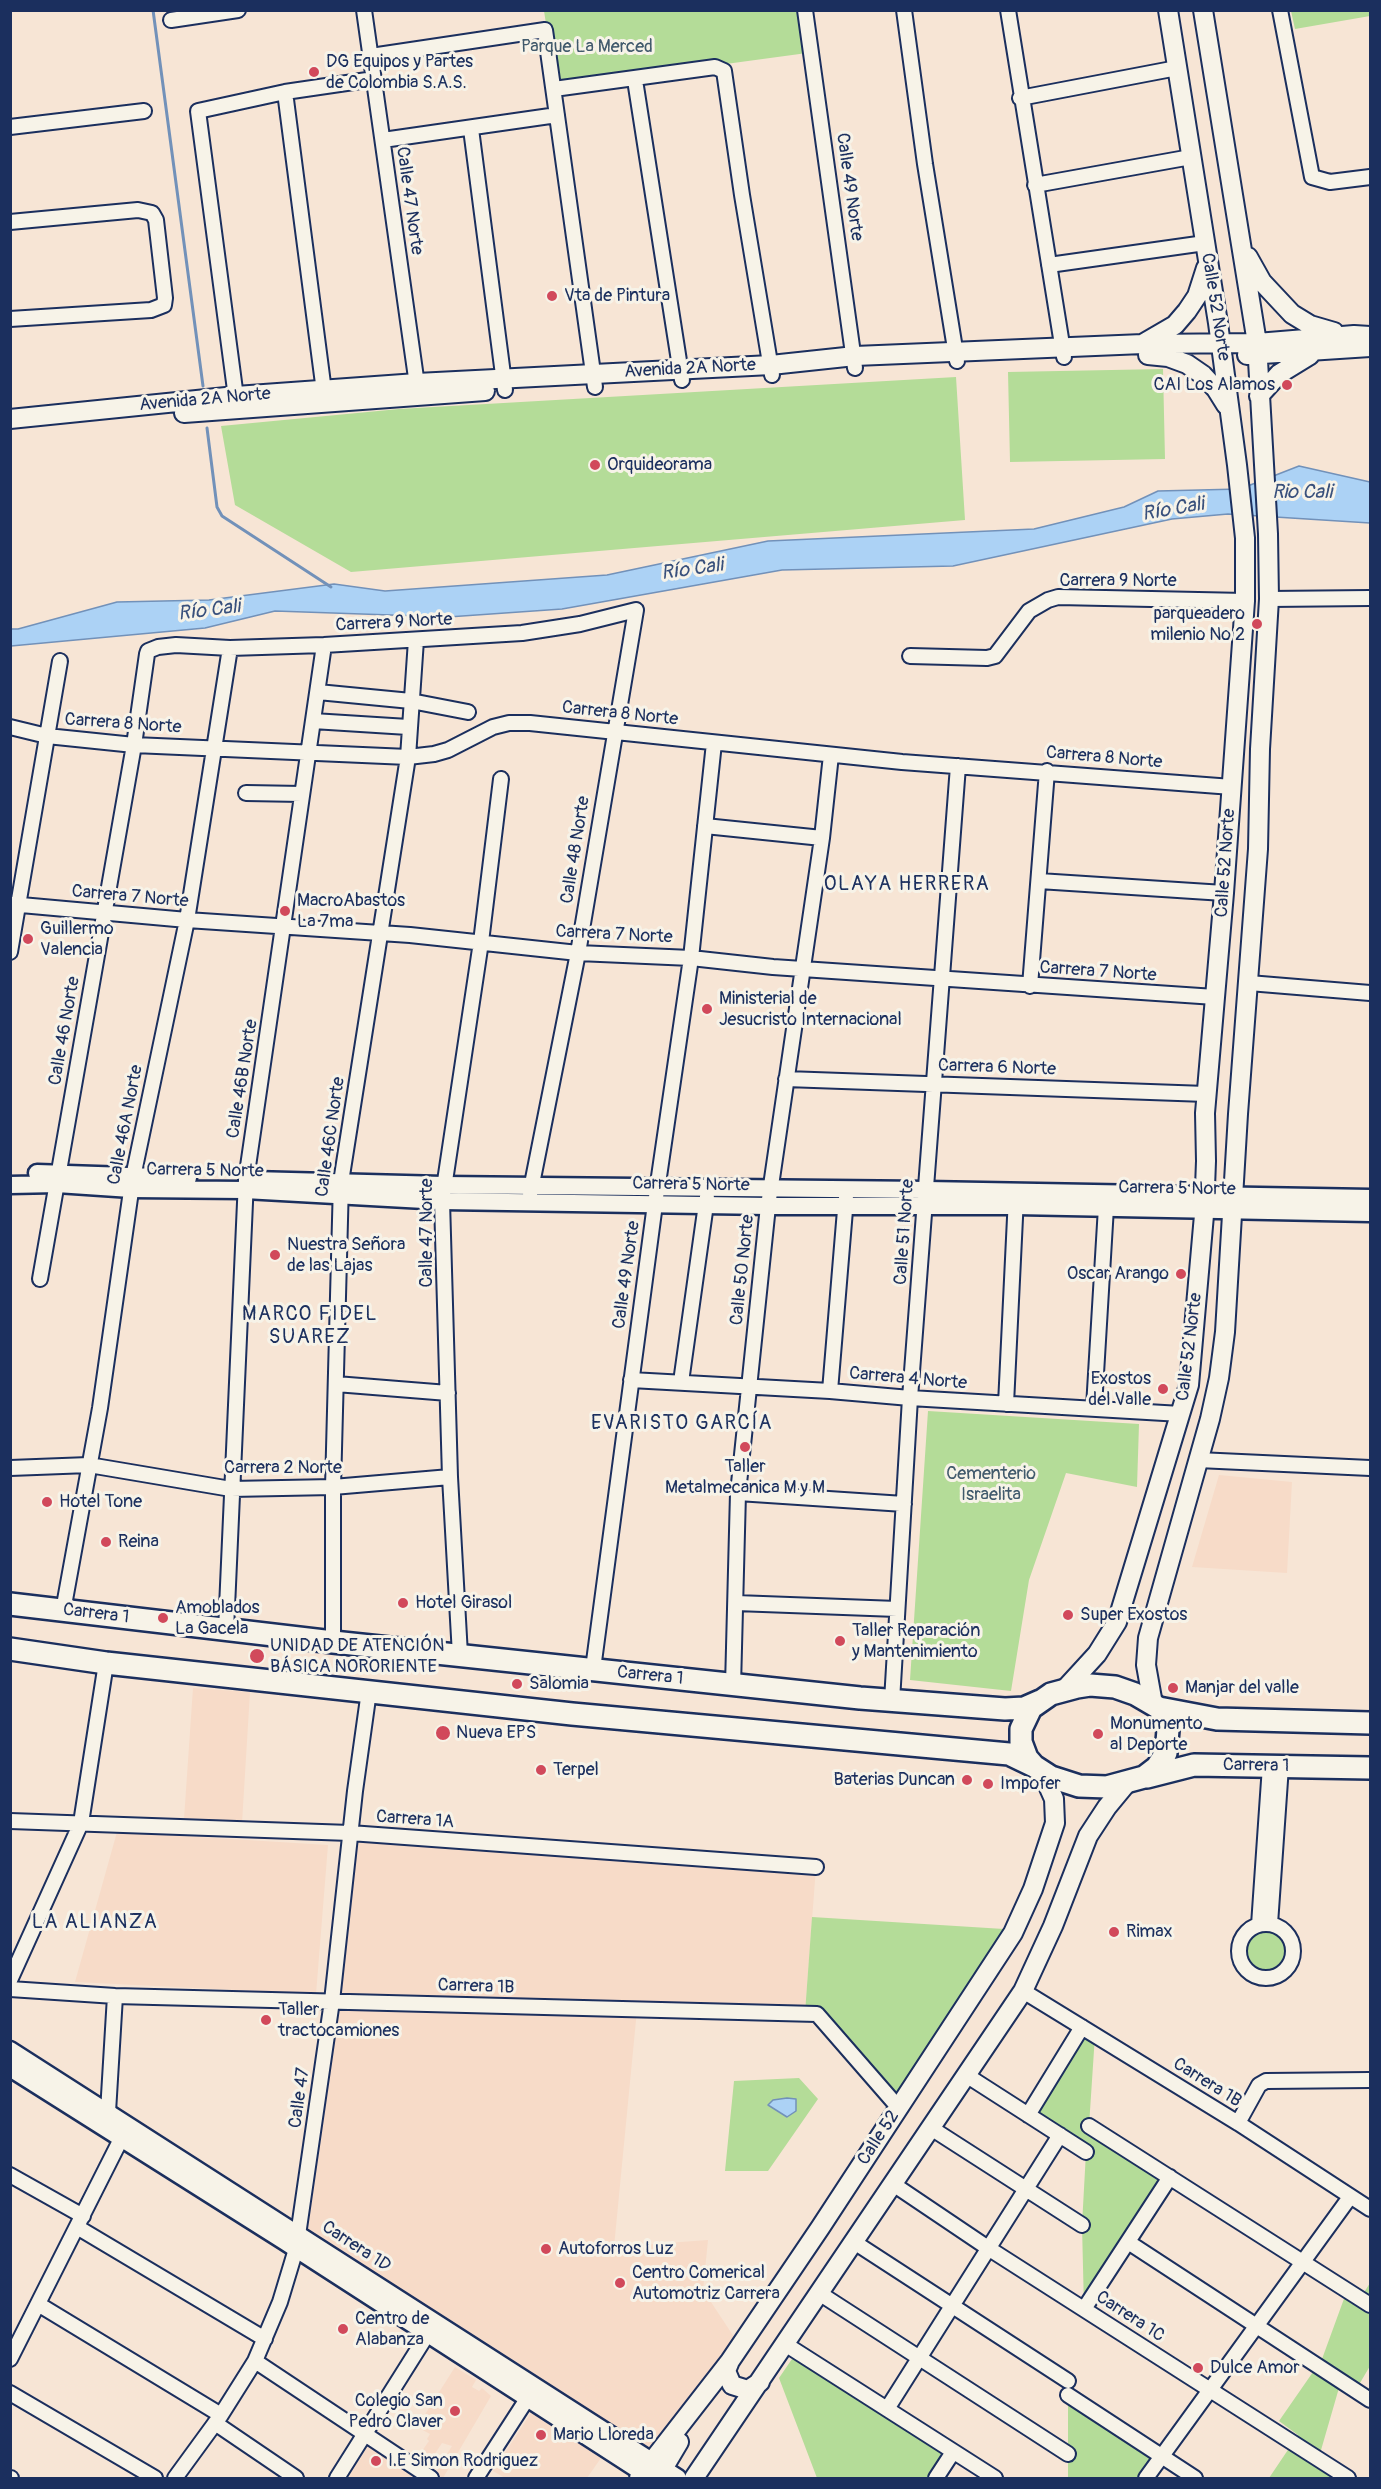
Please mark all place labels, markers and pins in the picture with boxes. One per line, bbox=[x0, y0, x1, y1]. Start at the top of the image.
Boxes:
place label: DG Equipos y Partes de Colombia S.A.S. bbox=[326, 51, 473, 94]
marker: DG Equipos y Partes de Colombia S.A.S. bbox=[307, 65, 321, 79]
place label: Vta de Pintura bbox=[564, 285, 670, 307]
marker: Vta de Pintura bbox=[545, 289, 559, 303]
place label: CAI Los Alamos bbox=[1153, 374, 1275, 396]
marker: CAI Los Alamos bbox=[1280, 378, 1294, 392]
place label: Orquideorama bbox=[607, 454, 712, 476]
marker: Orquideorama bbox=[588, 458, 602, 472]
place label: parqueadero milenio No 2 bbox=[1150, 603, 1245, 646]
marker: parqueadero milenio No 2 bbox=[1250, 617, 1264, 631]
place label: MacroAbastos La 7ma bbox=[297, 890, 405, 932]
marker: MacroAbastos La 7ma bbox=[278, 904, 292, 918]
place label: Guillermo Valencia bbox=[40, 918, 114, 960]
marker: Guillermo Valencia bbox=[21, 932, 35, 946]
place label: Ministerial de Jesucristo Internacional bbox=[719, 988, 902, 1030]
marker: Ministerial de Jesucristo Internacional bbox=[700, 1002, 714, 1016]
place label: Nuestra Señora de las Lajas bbox=[287, 1234, 405, 1276]
marker: Nuestra Señora de las Lajas bbox=[268, 1248, 282, 1262]
place label: Oscar Arango bbox=[1067, 1263, 1169, 1285]
marker: Oscar Arango bbox=[1174, 1267, 1188, 1281]
place label: Exostos del Valle bbox=[1088, 1368, 1151, 1410]
marker: Exostos del Valle bbox=[1156, 1382, 1170, 1396]
marker: Taller Metalmecanica M y M bbox=[738, 1440, 752, 1454]
place label: Taller Metalmecanica M y M bbox=[665, 1456, 825, 1498]
place label: Hotel Tone bbox=[59, 1491, 142, 1513]
marker: Hotel Tone bbox=[40, 1495, 54, 1509]
place label: Reina bbox=[118, 1531, 159, 1553]
marker: Reina bbox=[99, 1535, 113, 1549]
place label: Hotel Girasol bbox=[415, 1592, 512, 1614]
marker: Hotel Girasol bbox=[396, 1596, 410, 1610]
place label: Amoblados La Gacela bbox=[175, 1597, 260, 1640]
place label: Super Exostos bbox=[1080, 1604, 1187, 1626]
marker: Super Exostos bbox=[1061, 1608, 1075, 1622]
marker: Amoblados La Gacela bbox=[156, 1611, 170, 1625]
place label: Taller Reparación y Mantenimiento bbox=[852, 1620, 980, 1662]
marker: Taller Reparación y Mantenimiento bbox=[833, 1634, 847, 1648]
place label: UNIDAD DE ATENCIÓN BÁSICA NORORIENTE bbox=[270, 1635, 444, 1678]
marker: UNIDAD DE ATENCIÓN BÁSICA NORORIENTE bbox=[248, 1647, 266, 1665]
place label: Salomia bbox=[529, 1673, 589, 1695]
marker: Salomia bbox=[510, 1677, 524, 1691]
place label: Manjar del valle bbox=[1185, 1677, 1299, 1699]
marker: Manjar del valle bbox=[1166, 1681, 1180, 1695]
place label: Monumento al Deporte bbox=[1110, 1713, 1203, 1756]
place label: Nueva EPS bbox=[456, 1722, 536, 1744]
marker: Nueva EPS bbox=[434, 1724, 452, 1742]
marker: Monumento al Deporte bbox=[1091, 1727, 1105, 1741]
place label: Terpel bbox=[553, 1759, 599, 1781]
marker: Terpel bbox=[534, 1763, 548, 1777]
place label: Baterias Duncan bbox=[834, 1769, 955, 1791]
marker: Baterias Duncan bbox=[960, 1773, 974, 1787]
place label: Impofer bbox=[1000, 1773, 1061, 1795]
marker: Impofer bbox=[981, 1777, 995, 1791]
place label: Rimax bbox=[1126, 1921, 1173, 1943]
marker: Rimax bbox=[1107, 1925, 1121, 1939]
place label: Taller tractocamiones bbox=[278, 1999, 399, 2042]
marker: Taller tractocamiones bbox=[259, 2013, 273, 2027]
place label: Autoforros Luz bbox=[558, 2238, 674, 2260]
marker: Autoforros Luz bbox=[539, 2242, 553, 2256]
place label: Centro Comerical Automotriz Carrera bbox=[632, 2262, 780, 2304]
marker: Centro Comerical Automotriz Carrera bbox=[613, 2276, 627, 2290]
place label: Centro de Alabanza bbox=[355, 2308, 429, 2350]
marker: Centro de Alabanza bbox=[336, 2322, 350, 2336]
place label: Dulce Amor bbox=[1210, 2357, 1300, 2379]
marker: Dulce Amor bbox=[1191, 2361, 1205, 2375]
place label: Colegio San Pedro Claver bbox=[349, 2390, 443, 2432]
marker: Colegio San Pedro Claver bbox=[448, 2404, 462, 2418]
place label: Mario Lloreda bbox=[553, 2424, 654, 2446]
marker: Mario Lloreda bbox=[534, 2428, 548, 2442]
place label: I.E Simon Rodriguez bbox=[388, 2450, 538, 2472]
marker: I.E Simon Rodriguez bbox=[369, 2454, 383, 2468]

